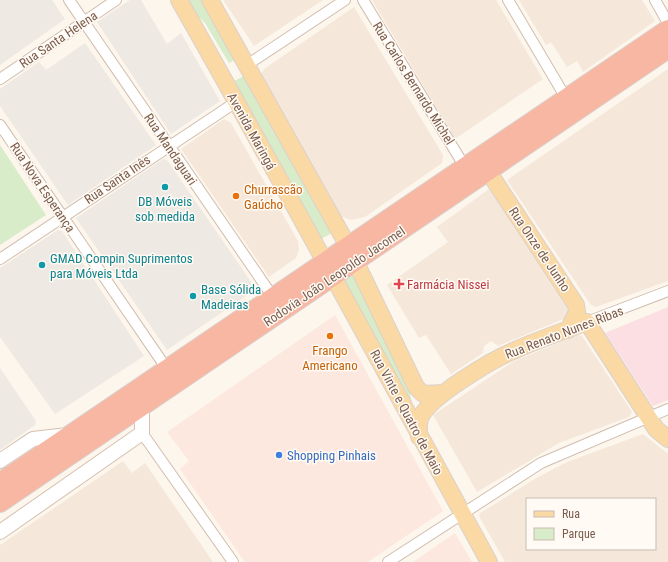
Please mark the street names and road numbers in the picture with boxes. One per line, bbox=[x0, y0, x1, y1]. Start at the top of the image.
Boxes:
street label: Rua Santa Helena bbox=[17, 8, 100, 71]
street label: Rua Carlos Bernardo Michel bbox=[370, 19, 458, 147]
street label: Avenida Maringá bbox=[224, 90, 279, 172]
street label: Rua Mandaguari bbox=[141, 111, 200, 188]
street label: Rua Nova Esperança bbox=[7, 140, 78, 235]
street label: Rua Santa Inês bbox=[81, 152, 153, 207]
street label: Rua Onze de Junho bbox=[506, 204, 573, 294]
street label: Rodovia João Leopoldo Jacomel bbox=[261, 223, 408, 329]
street label: Rua Renato Nunes Ribas bbox=[503, 303, 625, 362]
street label: Rua Vinte e Quatro de Maio bbox=[367, 347, 446, 477]

